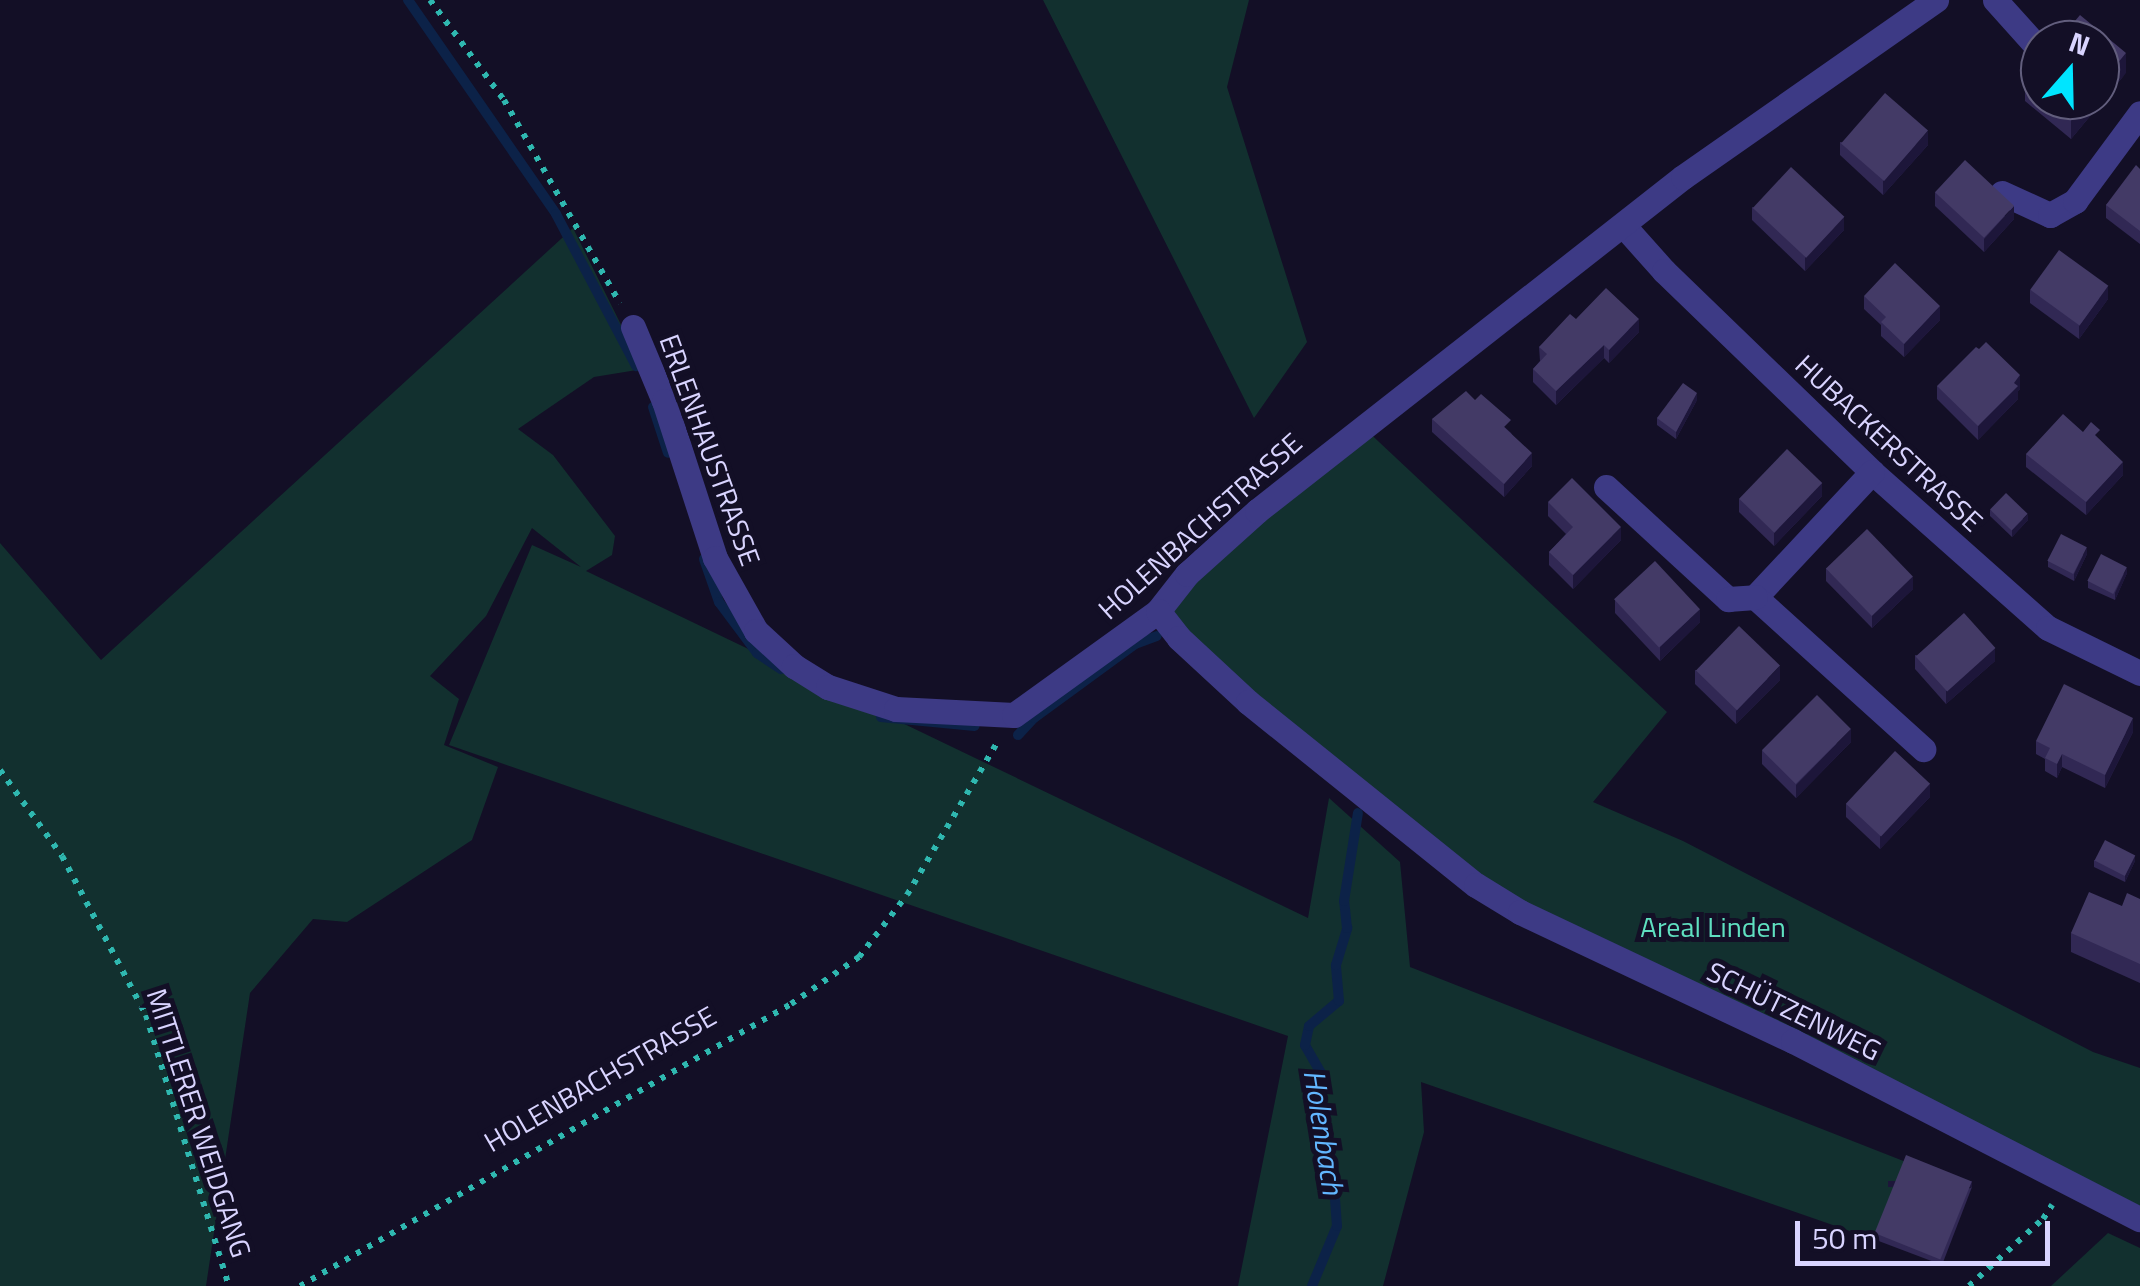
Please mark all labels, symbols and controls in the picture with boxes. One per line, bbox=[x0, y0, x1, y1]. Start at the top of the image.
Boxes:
north arrow bbox=[2020, 20, 2120, 120]
text: N bbox=[2063, 20, 2096, 67]
street label: ERLENHAUSTRASSE bbox=[653, 330, 767, 570]
street label: HUBACKERSTRASSE bbox=[1789, 348, 1989, 538]
street label: HOLENBACHSTRASSE bbox=[1091, 426, 1309, 626]
park label: Areal Linden bbox=[1640, 910, 1786, 944]
street label: SCHÜTZENWEG bbox=[1702, 955, 1886, 1067]
street label: MITTLERER WEIDGANG bbox=[140, 985, 258, 1261]
street label: HOLENBACHSTRASSE bbox=[478, 999, 722, 1159]
water label: Holenbach bbox=[1296, 1067, 1352, 1197]
scale bar bbox=[1800, 1201, 2055, 1263]
text: 50 m bbox=[1812, 1215, 1877, 1261]

